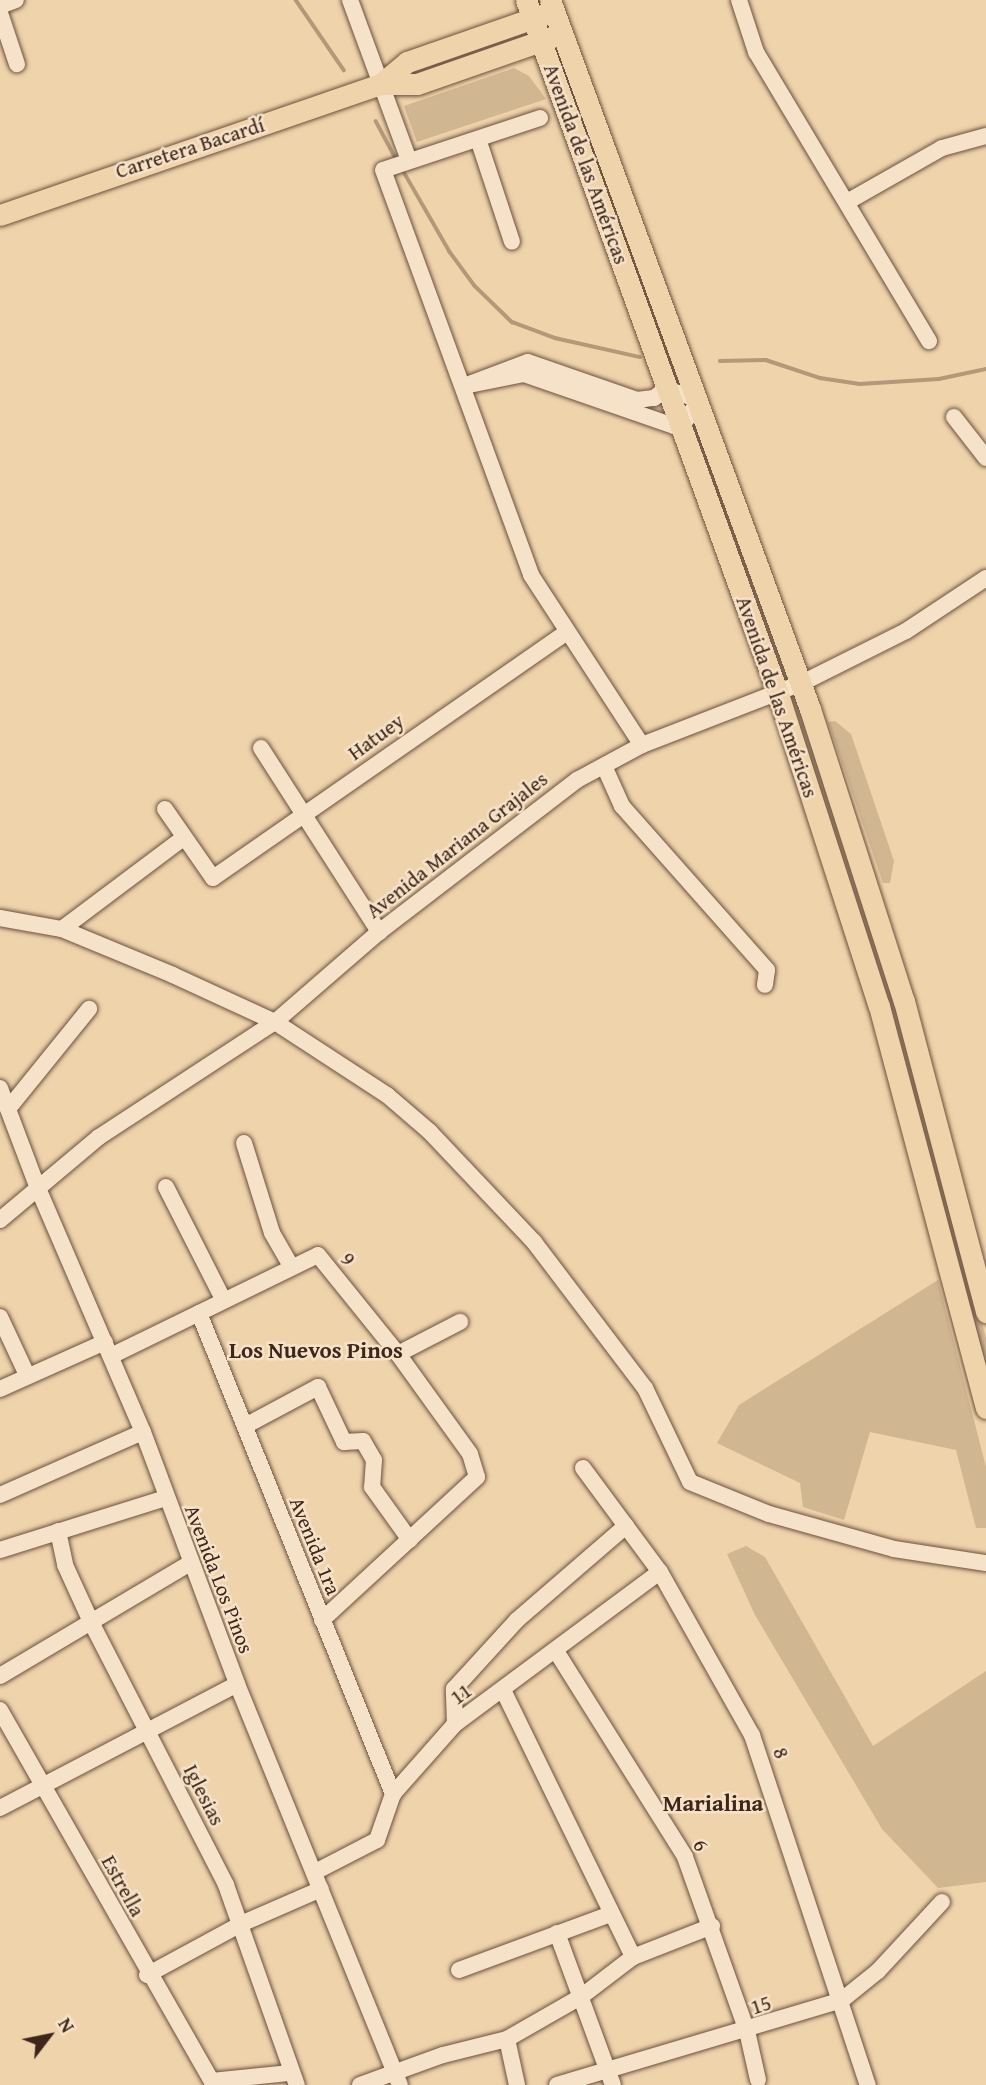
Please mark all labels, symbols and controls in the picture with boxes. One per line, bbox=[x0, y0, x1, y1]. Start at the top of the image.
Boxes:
street label: Avenida de las Américas bbox=[538, 60, 634, 268]
street label: Carretera Bacardí bbox=[112, 112, 268, 184]
street label: Avenida de las Américas bbox=[731, 593, 823, 801]
street label: Hatuey bbox=[343, 708, 409, 766]
street label: Avenida Mariana Grajales bbox=[361, 766, 553, 924]
street label: 9 bbox=[335, 1247, 361, 1271]
district label: Los Nuevos Pinos bbox=[229, 1336, 403, 1364]
street label: Avenida 1ra bbox=[284, 1493, 346, 1599]
street label: Avenida Los Pinos bbox=[179, 1501, 259, 1657]
street label: 11 bbox=[445, 1678, 477, 1710]
street label: 8 bbox=[767, 1744, 795, 1762]
street label: Iglesias bbox=[178, 1760, 230, 1830]
district label: Marialina bbox=[663, 1789, 763, 1817]
street label: 6 bbox=[687, 1835, 715, 1855]
street label: Estrella bbox=[96, 1851, 150, 1921]
street label: 15 bbox=[747, 1990, 775, 2020]
north arrow bbox=[14, 2001, 84, 2071]
text: N bbox=[52, 2012, 82, 2038]

